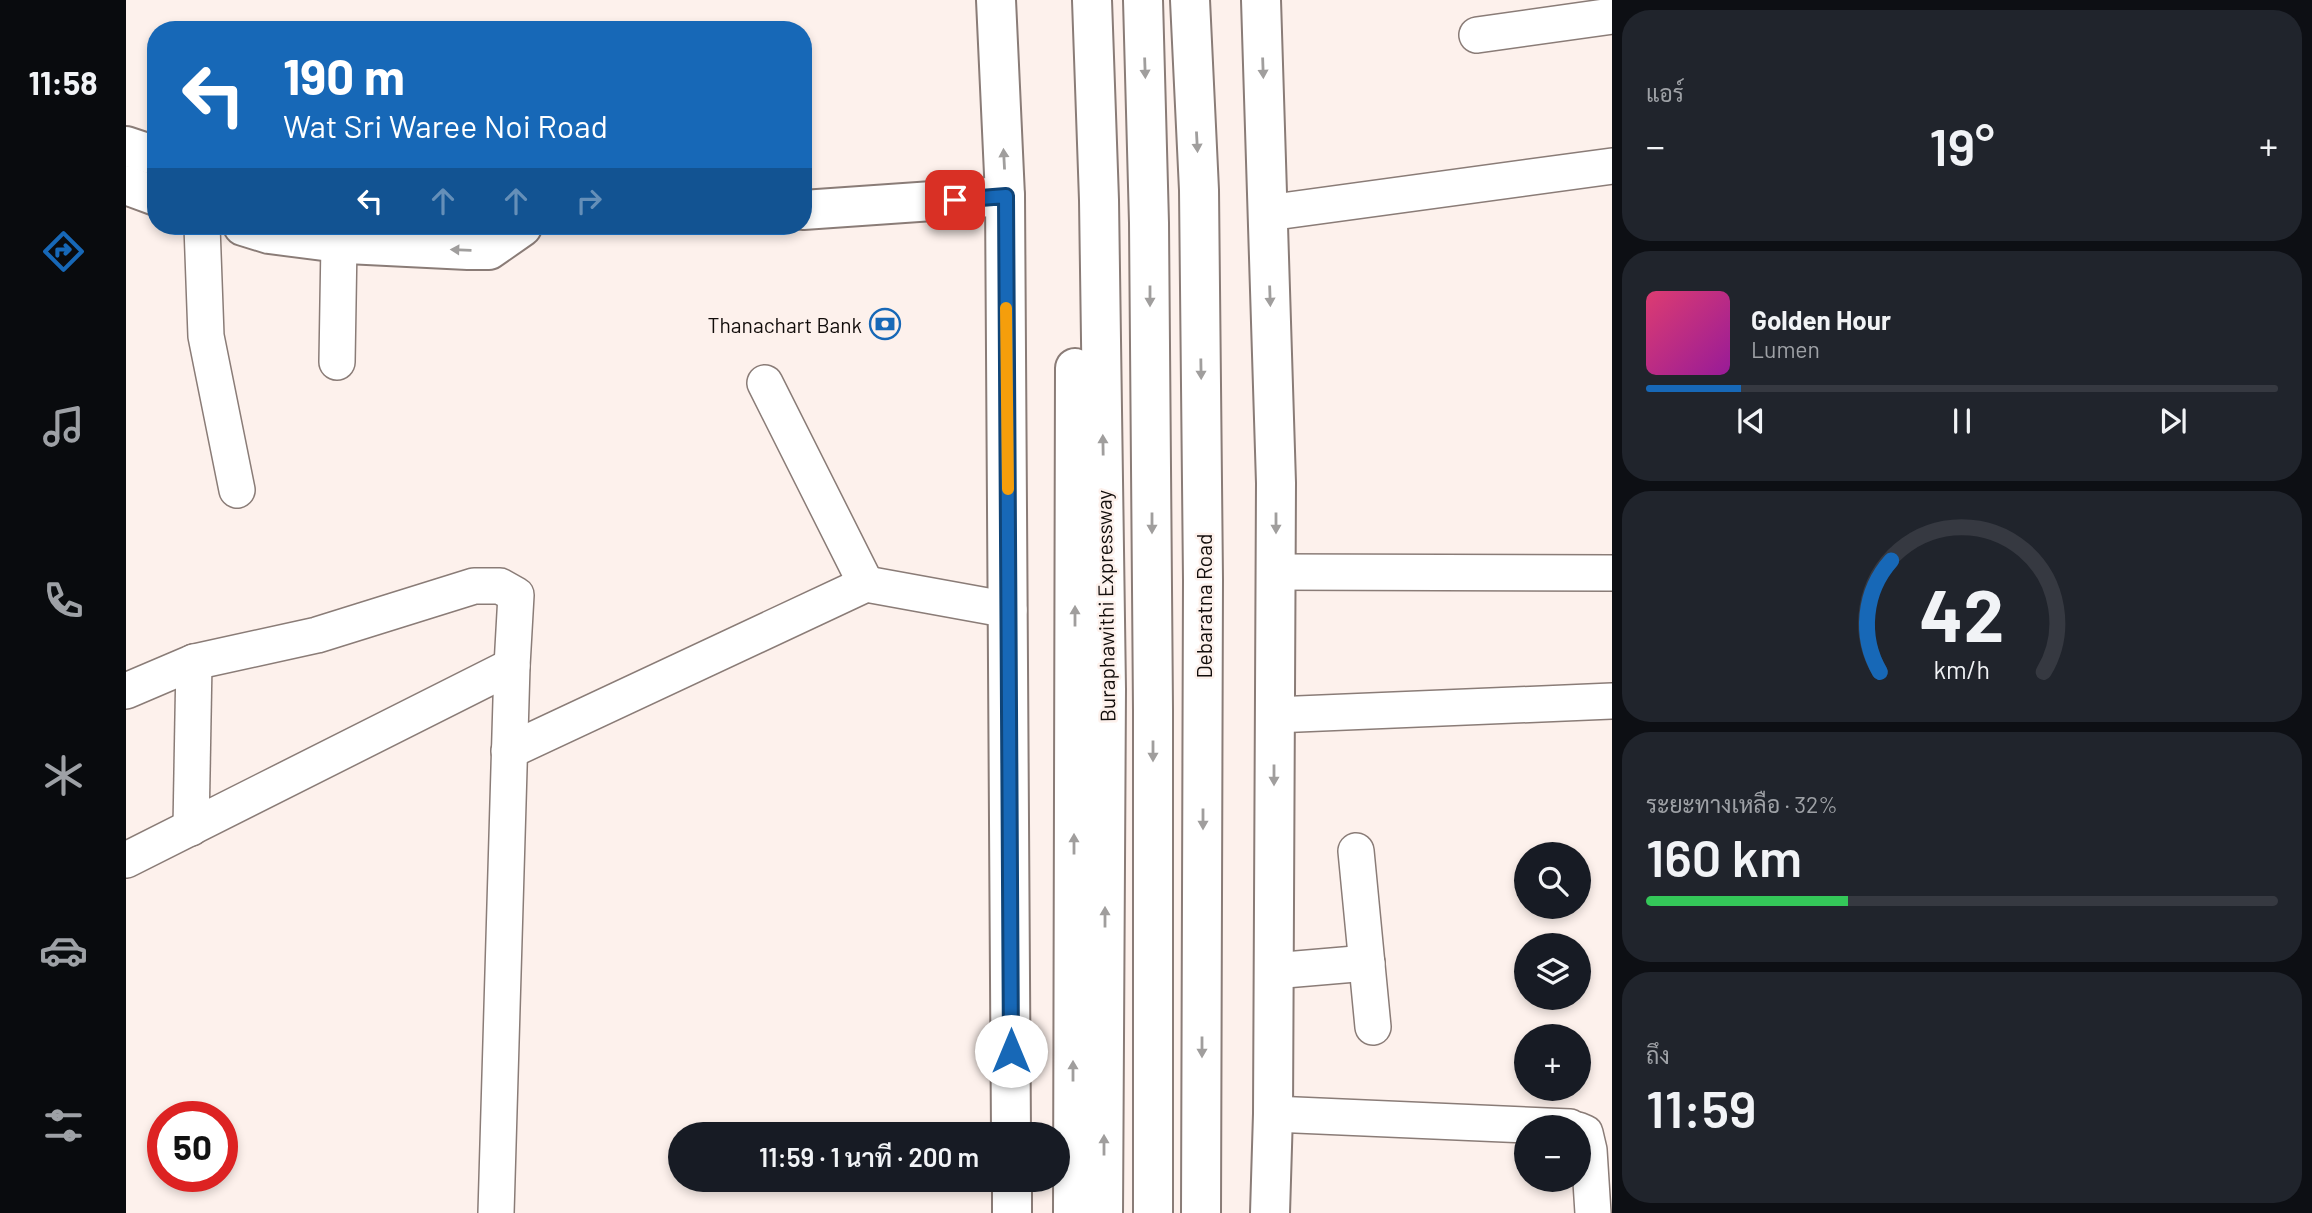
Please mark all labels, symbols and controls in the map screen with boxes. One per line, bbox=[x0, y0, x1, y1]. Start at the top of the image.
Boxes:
text: 190 m bbox=[283, 46, 405, 105]
icon: left bbox=[168, 49, 259, 140]
one-way arrow bbox=[1139, 57, 1150, 79]
one-way arrow bbox=[1258, 57, 1269, 79]
text: 11:58 bbox=[28, 63, 98, 101]
text: แอร์ bbox=[1646, 79, 1684, 107]
text: Wat Sri Waree Noi Road bbox=[283, 106, 608, 144]
text: 19° bbox=[1929, 114, 1995, 176]
text: − bbox=[1646, 122, 1665, 168]
text: + bbox=[2259, 122, 2278, 168]
one-way arrow bbox=[1191, 131, 1202, 153]
one-way arrow bbox=[998, 148, 1009, 170]
pin bbox=[925, 170, 985, 230]
icon: arrive bbox=[936, 181, 974, 219]
icon: left bbox=[351, 182, 389, 220]
icon: ahead bbox=[424, 182, 462, 220]
icon: ahead bbox=[497, 182, 535, 220]
icon: right bbox=[570, 182, 608, 220]
icon: directions bbox=[39, 227, 88, 276]
one-way arrow bbox=[450, 244, 472, 255]
one-way arrow bbox=[1144, 285, 1156, 307]
one-way arrow bbox=[1265, 285, 1276, 307]
text: Golden Hour bbox=[1751, 304, 1891, 335]
bank icon: Thanachart Bank bbox=[868, 307, 902, 341]
place label: Thanachart Bank bbox=[708, 312, 862, 337]
text: Lumen bbox=[1751, 335, 1820, 363]
one-way arrow bbox=[1195, 358, 1207, 380]
icon: music bbox=[39, 402, 88, 451]
icon: previous bbox=[1732, 402, 1770, 440]
icon: pause bbox=[1943, 402, 1981, 440]
icon: next bbox=[2154, 402, 2192, 440]
one-way arrow bbox=[1097, 434, 1108, 456]
street label: Buraphawithi Expressway bbox=[1090, 489, 1120, 722]
one-way arrow bbox=[1146, 512, 1158, 534]
one-way arrow bbox=[1270, 512, 1281, 534]
street label: Debaratna Road bbox=[1191, 534, 1216, 678]
text: 42 bbox=[1920, 570, 2004, 658]
icon: phone bbox=[39, 576, 88, 625]
one-way arrow bbox=[1069, 605, 1081, 627]
text: km/h bbox=[1934, 654, 1990, 684]
one-way arrow bbox=[1147, 740, 1159, 762]
icon: climate bbox=[39, 751, 88, 800]
one-way arrow bbox=[1268, 764, 1280, 786]
text: ระยะทางเหลือ · 32% bbox=[1646, 790, 1838, 818]
one-way arrow bbox=[1197, 809, 1209, 831]
text: 160 km bbox=[1646, 825, 1802, 887]
one-way arrow bbox=[1068, 833, 1080, 855]
map controls bbox=[1514, 842, 1591, 1192]
button: search bbox=[1514, 842, 1591, 919]
one-way arrow bbox=[1099, 906, 1111, 928]
icon: car bbox=[39, 926, 88, 975]
button: layers bbox=[1514, 933, 1591, 1010]
position arrow bbox=[974, 1014, 1048, 1088]
button: + bbox=[1514, 1024, 1591, 1101]
one-way arrow bbox=[1196, 1036, 1208, 1058]
text: ถึง bbox=[1646, 1041, 1670, 1069]
one-way arrow bbox=[1067, 1060, 1079, 1082]
text: 11:59 bbox=[1646, 1076, 1756, 1138]
icon: filters bbox=[39, 1101, 88, 1150]
speed limit sign: 50 bbox=[147, 1101, 238, 1192]
button: − bbox=[1514, 1115, 1591, 1192]
one-way arrow bbox=[1098, 1134, 1109, 1156]
text: 11:59 · 1 นาที · 200 m bbox=[759, 1141, 979, 1172]

